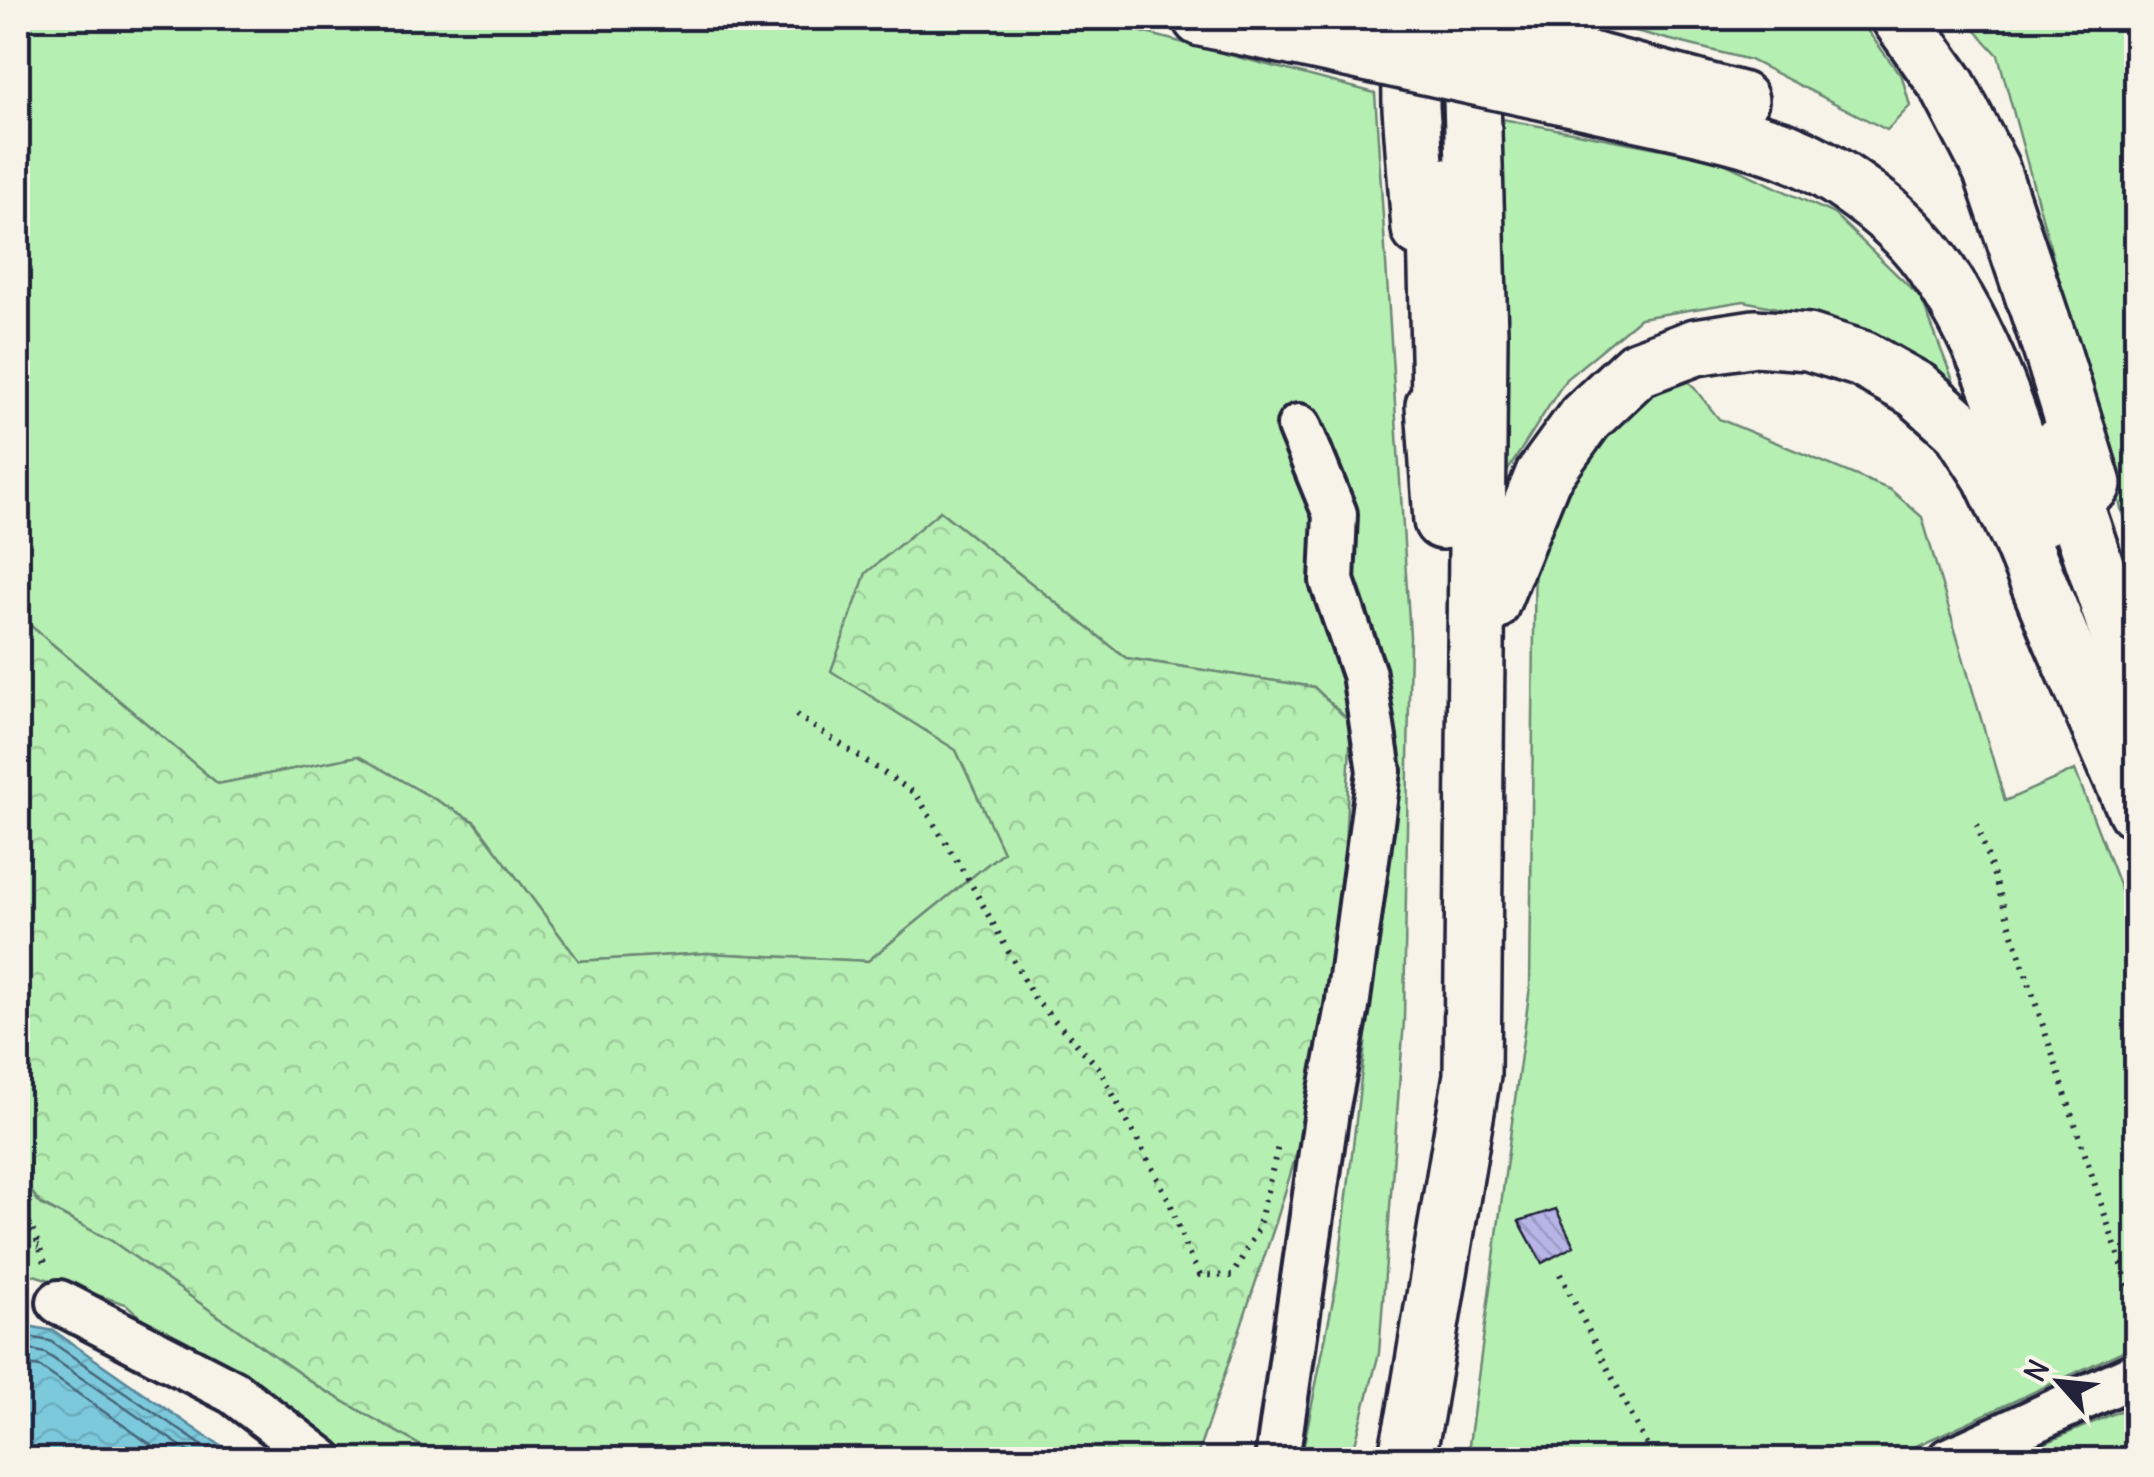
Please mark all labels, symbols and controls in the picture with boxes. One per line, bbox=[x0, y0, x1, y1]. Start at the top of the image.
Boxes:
north arrow bbox=[2009, 1332, 2109, 1432]
text: N bbox=[2016, 1354, 2057, 1387]

